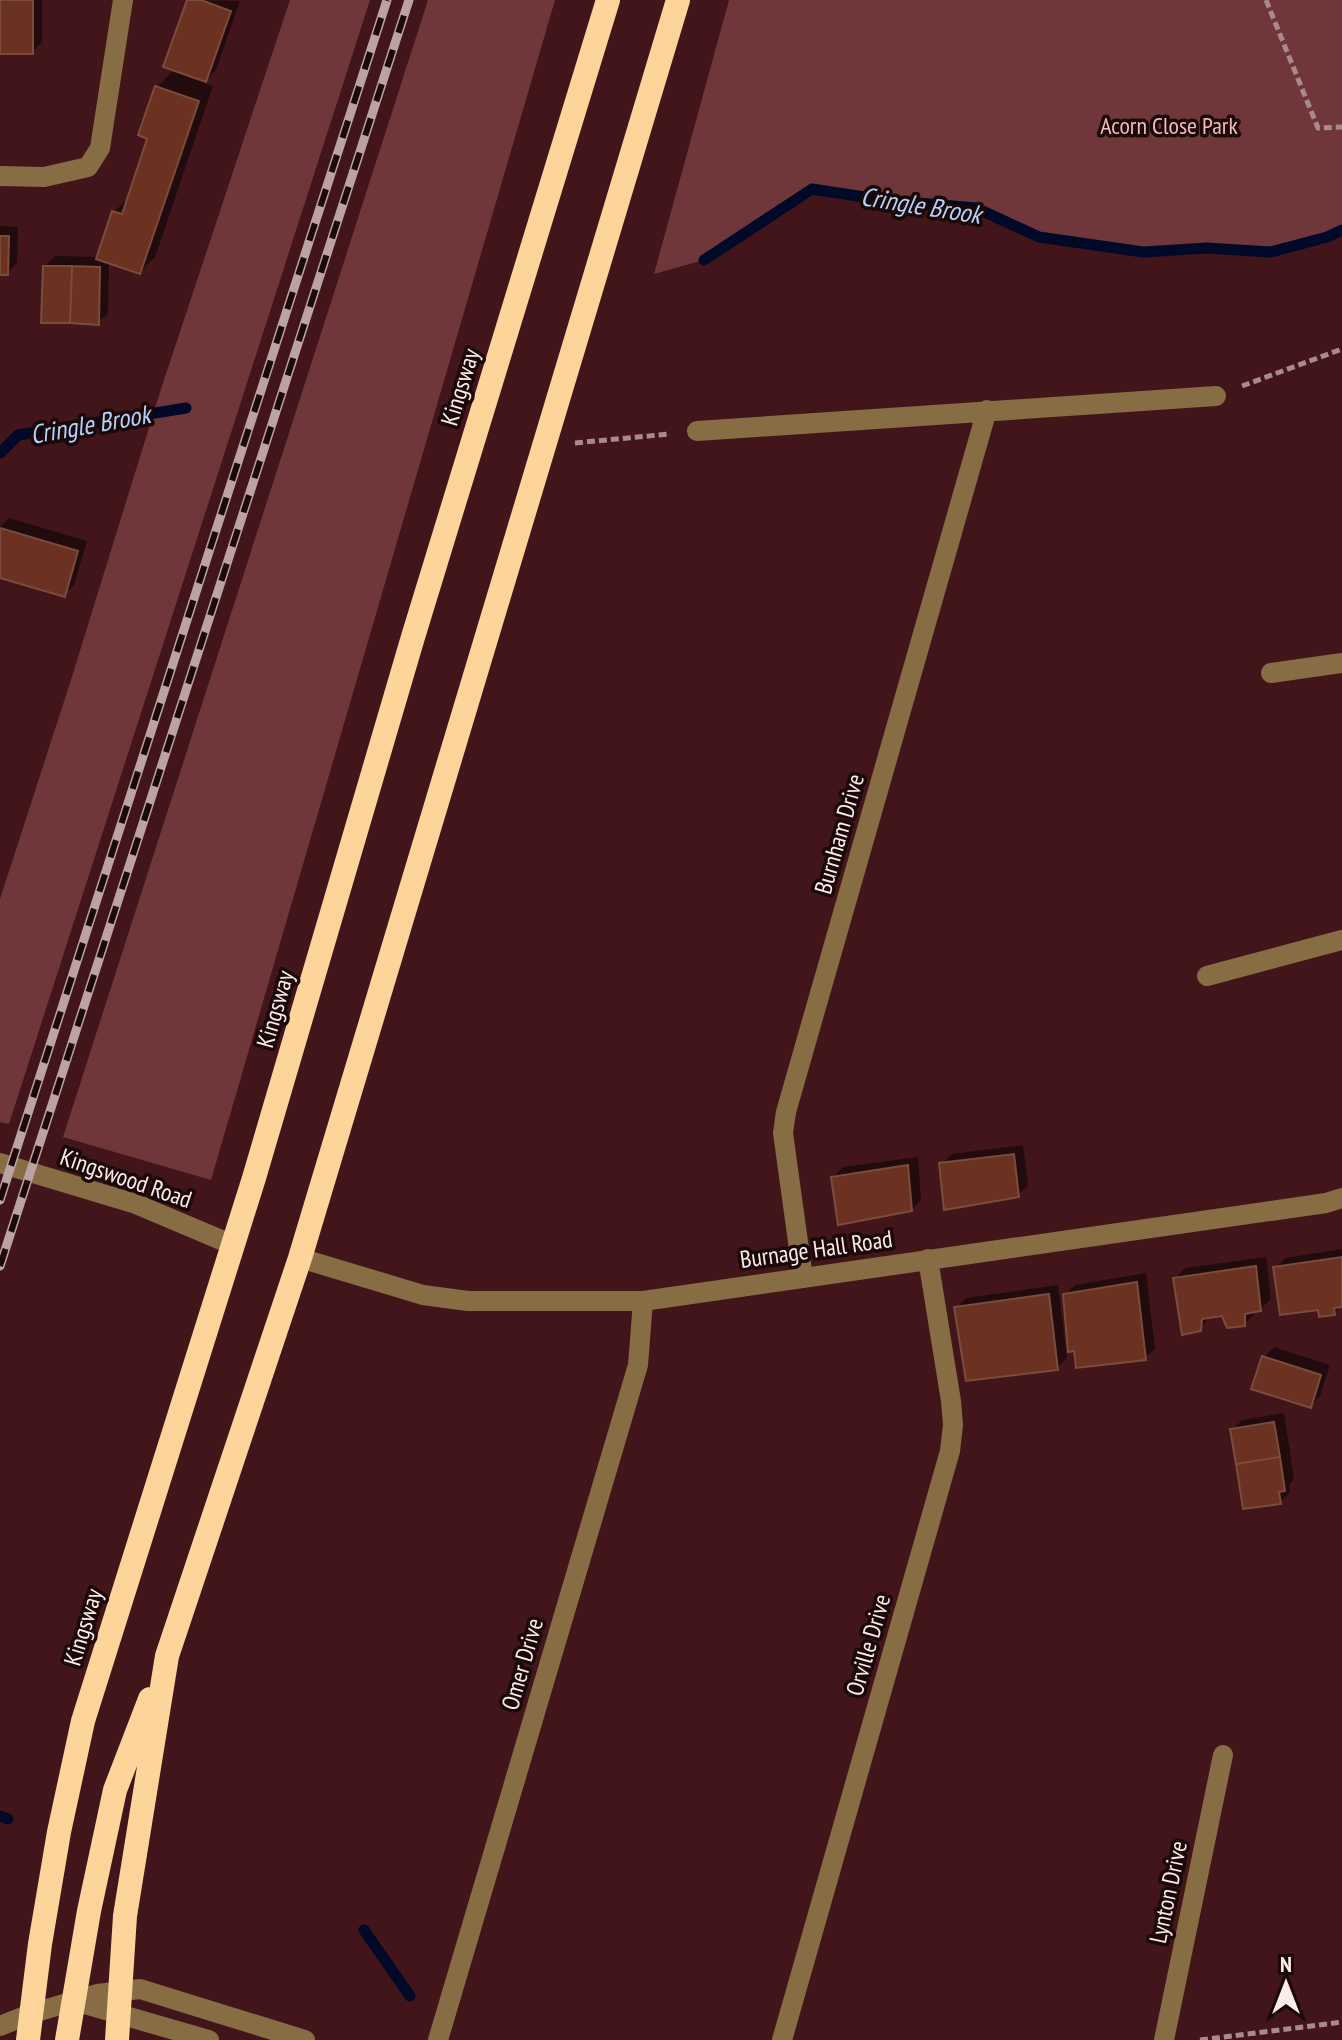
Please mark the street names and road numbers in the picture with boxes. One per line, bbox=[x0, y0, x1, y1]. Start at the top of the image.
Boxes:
street label: Kingsway bbox=[434, 345, 486, 429]
street label: Burnham Drive bbox=[807, 770, 871, 898]
street label: Kingsway bbox=[249, 967, 301, 1051]
street label: Kingswood Road bbox=[56, 1141, 196, 1215]
street label: Burnage Hall Road bbox=[738, 1223, 894, 1275]
street label: Kingsway bbox=[57, 1585, 109, 1669]
street label: Orville Drive bbox=[839, 1591, 897, 1699]
street label: Omer Drive bbox=[494, 1615, 550, 1713]
street label: Lynton Drive bbox=[1142, 1838, 1194, 1946]

